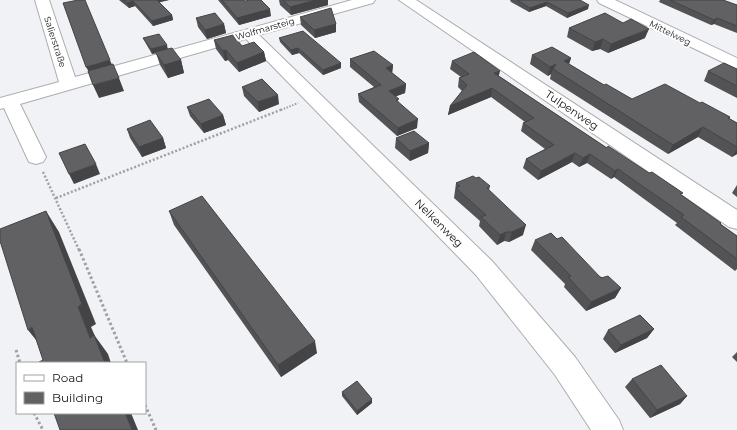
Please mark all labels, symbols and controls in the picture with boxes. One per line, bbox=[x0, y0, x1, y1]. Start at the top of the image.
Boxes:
street label: Salierstraße bbox=[42, 15, 69, 69]
street label: Wolfmarsteig bbox=[234, 15, 296, 42]
street label: Mittelweg bbox=[648, 18, 693, 47]
street label: Tulpenweg bbox=[543, 87, 601, 133]
street label: Nelkenweg bbox=[412, 196, 466, 250]
legend bbox=[16, 362, 146, 414]
text: Road bbox=[52, 370, 83, 385]
text: Building bbox=[52, 390, 103, 405]

